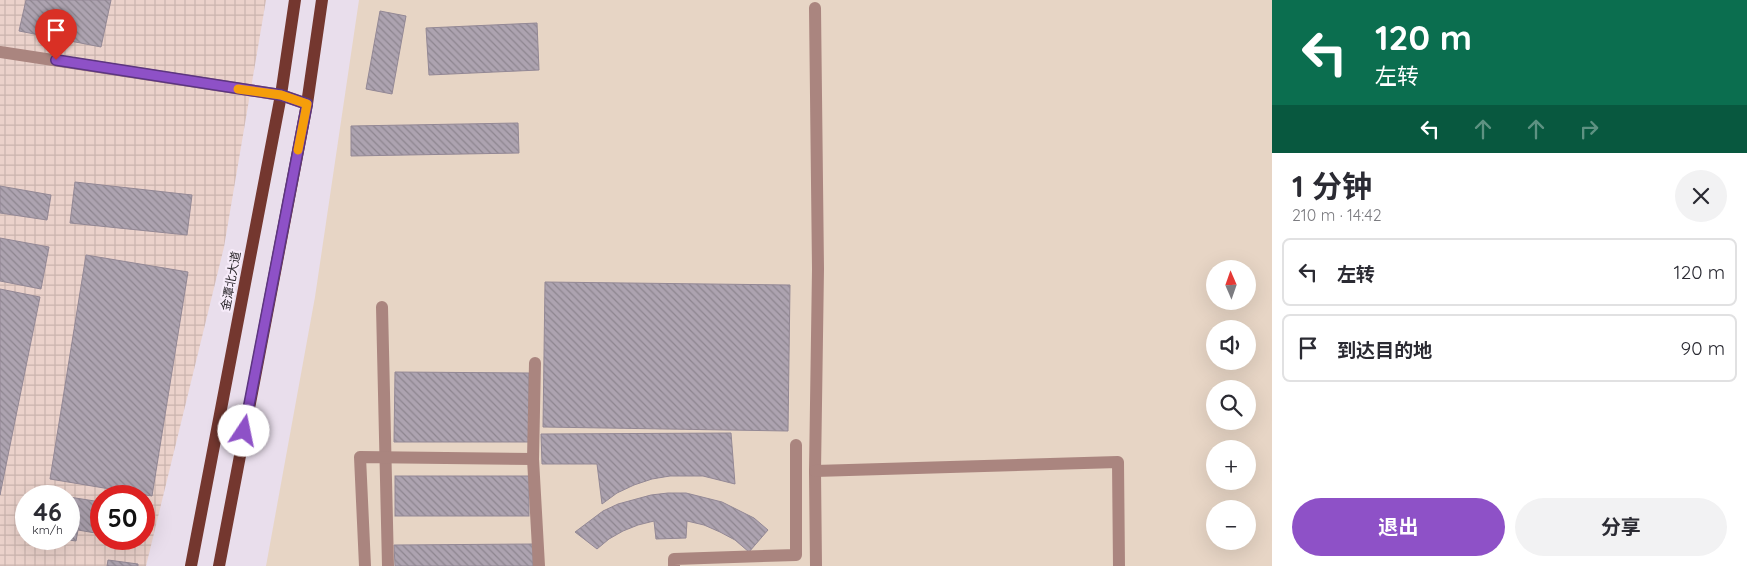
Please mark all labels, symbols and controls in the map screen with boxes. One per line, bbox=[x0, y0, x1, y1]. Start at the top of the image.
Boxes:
pin bbox=[35, 9, 77, 60]
text: 120 m bbox=[1375, 15, 1472, 59]
icon: arrive bbox=[42, 16, 70, 44]
icon: left bbox=[1292, 20, 1357, 85]
text: 左转 bbox=[1375, 62, 1419, 90]
icon: left bbox=[1416, 115, 1444, 143]
icon: ahead bbox=[1469, 115, 1497, 143]
icon: ahead bbox=[1522, 115, 1550, 143]
icon: right bbox=[1575, 115, 1603, 143]
text: 1 分钟 bbox=[1292, 167, 1372, 205]
button: close bbox=[1675, 170, 1727, 222]
text: 210 m · 14:42 bbox=[1292, 205, 1382, 225]
street label: 金潭北大道 bbox=[217, 250, 244, 312]
icon: left bbox=[1294, 258, 1322, 286]
north arrow bbox=[1206, 260, 1256, 310]
map controls bbox=[1206, 260, 1256, 550]
text: 120 m bbox=[1674, 260, 1725, 284]
text: 左转 bbox=[1337, 262, 1375, 286]
button: sound bbox=[1206, 320, 1256, 370]
icon: arrive bbox=[1294, 334, 1322, 362]
text: 90 m bbox=[1681, 336, 1725, 360]
text: 到达目的地 bbox=[1337, 338, 1432, 362]
button: search bbox=[1206, 380, 1256, 430]
position arrow bbox=[217, 404, 269, 456]
button: + bbox=[1206, 440, 1256, 490]
speed limit sign: 50 bbox=[90, 485, 155, 550]
text: 46 bbox=[33, 496, 62, 527]
button: 退出 bbox=[1292, 498, 1505, 556]
button: 分享 bbox=[1515, 498, 1727, 556]
button: − bbox=[1206, 500, 1256, 550]
text: km/h bbox=[32, 522, 63, 537]

